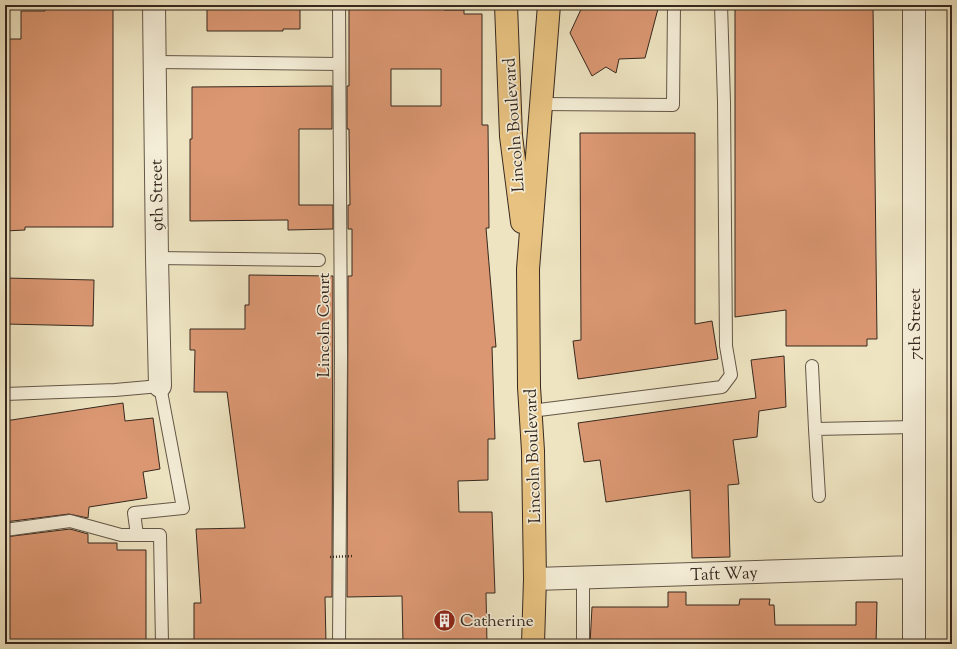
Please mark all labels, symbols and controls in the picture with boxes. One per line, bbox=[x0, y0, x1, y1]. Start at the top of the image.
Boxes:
street label: Lincoln Boulevard bbox=[498, 56, 532, 193]
street label: 9th Street bbox=[145, 159, 171, 231]
street label: Lincoln Court bbox=[313, 272, 337, 377]
street label: 7th Street bbox=[904, 288, 928, 360]
street label: Lincoln Boulevard bbox=[520, 388, 548, 524]
street label: Taft Way bbox=[690, 562, 759, 588]
building icon: Catherine bbox=[432, 607, 458, 633]
place label: Catherine bbox=[460, 610, 534, 634]

